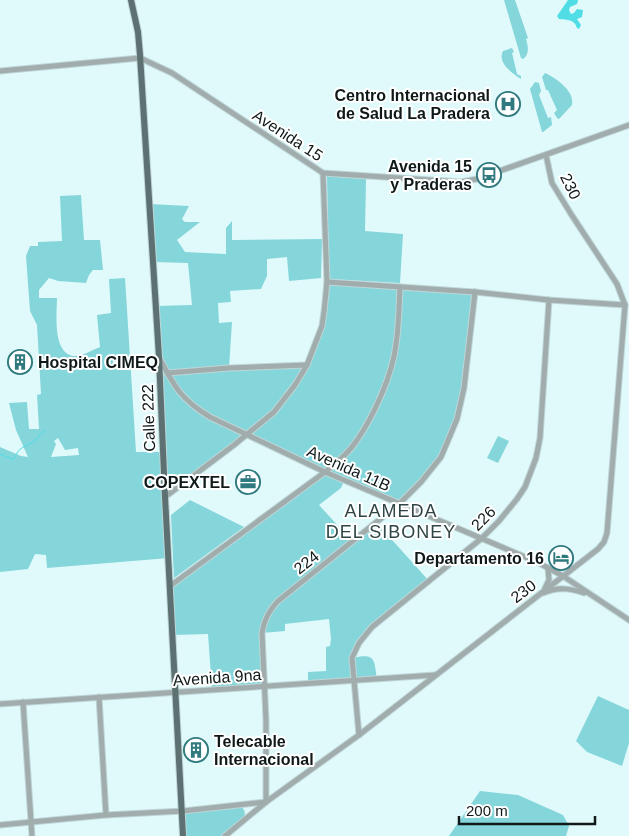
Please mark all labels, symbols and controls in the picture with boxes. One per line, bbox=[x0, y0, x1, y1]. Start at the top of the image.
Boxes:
place label: Centro Internacional de Salud La Pradera bbox=[334, 87, 490, 122]
hospital icon: Centro Internacional de Salud La Pradera bbox=[495, 91, 521, 117]
street label: Avenida 15 bbox=[250, 107, 326, 164]
place label: Avenida 15 y Praderas bbox=[388, 158, 472, 193]
bus stop icon: Avenida 15 y Praderas bbox=[476, 162, 502, 188]
street label: 230 bbox=[557, 170, 584, 202]
building icon: Hospital CIMEQ bbox=[7, 349, 33, 375]
place label: Hospital CIMEQ bbox=[38, 354, 158, 371]
street label: Calle 222 bbox=[139, 384, 158, 452]
street label: Avenida 11B bbox=[305, 443, 393, 494]
office icon: COPEXTEL bbox=[235, 469, 261, 495]
place label: COPEXTEL bbox=[144, 474, 230, 491]
district label: ALAMEDA DEL SIBONEY bbox=[326, 501, 456, 542]
street label: 226 bbox=[468, 503, 499, 534]
hotel icon: Departamento 16 bbox=[548, 545, 574, 571]
street label: 224 bbox=[291, 547, 322, 577]
place label: Departamento 16 bbox=[414, 550, 544, 567]
street label: 230 bbox=[508, 577, 539, 606]
street label: Avenida 9na bbox=[172, 666, 262, 689]
place label: Telecable Internacional bbox=[214, 733, 314, 768]
building icon: Telecable Internacional bbox=[183, 737, 209, 763]
scale bar bbox=[459, 794, 595, 826]
text: 200 m bbox=[466, 802, 508, 819]

